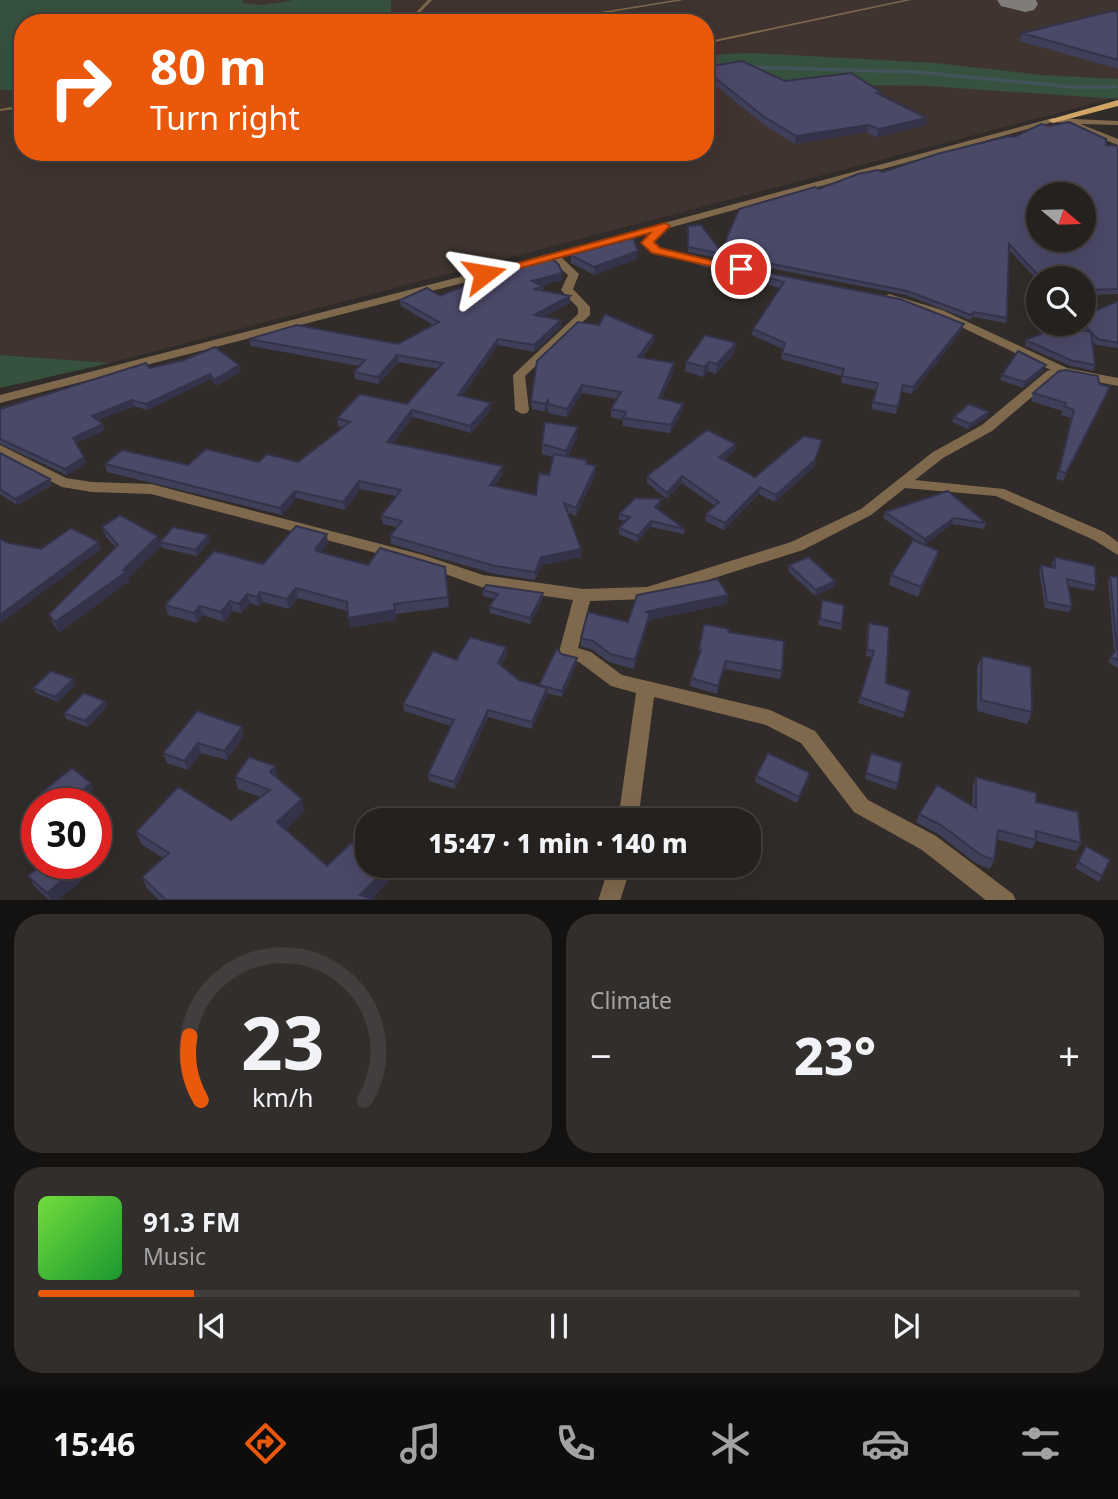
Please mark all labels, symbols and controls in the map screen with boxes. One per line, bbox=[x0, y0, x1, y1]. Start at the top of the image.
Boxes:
text: 80 m bbox=[150, 33, 267, 99]
icon: right bbox=[35, 42, 126, 133]
text: Turn right bbox=[150, 96, 300, 139]
north arrow bbox=[1026, 182, 1096, 252]
map controls bbox=[1026, 182, 1096, 336]
position arrow bbox=[447, 237, 521, 311]
pin bbox=[711, 239, 771, 299]
icon: arrive bbox=[722, 250, 760, 288]
button: search bbox=[1026, 266, 1096, 336]
speed limit sign: 30 bbox=[21, 788, 112, 879]
text: 15:47 · 1 min · 140 m bbox=[428, 825, 688, 861]
text: Climate bbox=[590, 984, 672, 1016]
text: 23 bbox=[241, 992, 325, 1091]
text: 23° bbox=[794, 1019, 876, 1090]
text: − bbox=[590, 1029, 612, 1081]
text: + bbox=[1058, 1029, 1080, 1081]
text: km/h bbox=[252, 1079, 314, 1113]
text: 91.3 FM bbox=[143, 1204, 240, 1240]
text: Music bbox=[143, 1240, 206, 1272]
icon: previous bbox=[193, 1307, 231, 1345]
icon: pause bbox=[540, 1307, 578, 1345]
icon: next bbox=[887, 1307, 925, 1345]
icon: directions bbox=[241, 1419, 290, 1468]
icon: music bbox=[396, 1419, 445, 1468]
icon: phone bbox=[551, 1419, 600, 1468]
icon: climate bbox=[706, 1419, 755, 1468]
icon: car bbox=[861, 1419, 910, 1468]
icon: filters bbox=[1016, 1419, 1065, 1468]
text: 15:46 bbox=[53, 1422, 135, 1465]

